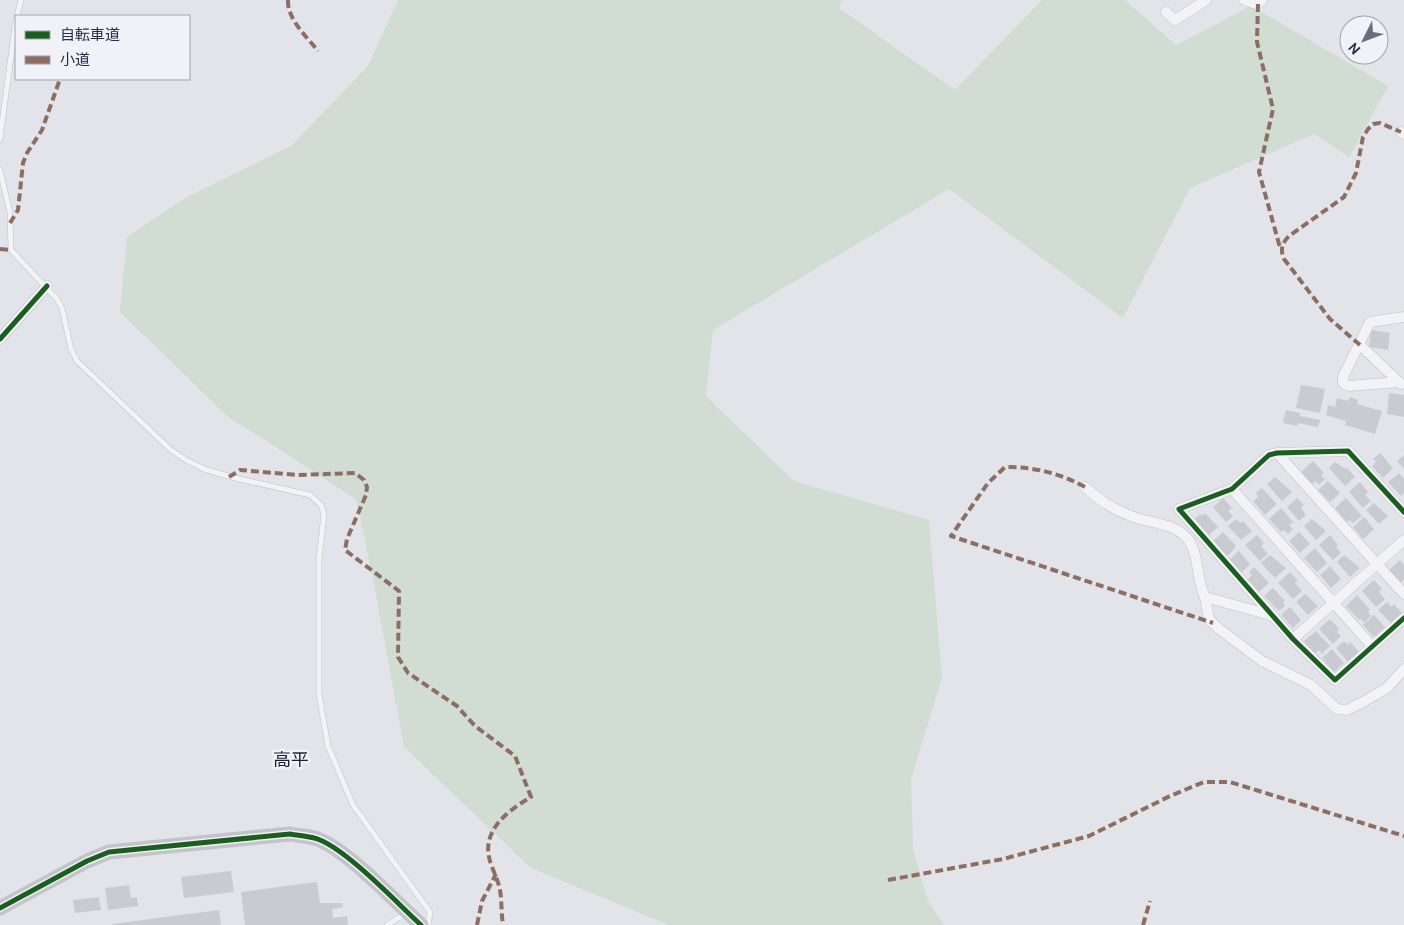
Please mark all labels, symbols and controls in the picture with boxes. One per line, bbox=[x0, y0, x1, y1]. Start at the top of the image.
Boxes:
legend bbox=[15, 15, 190, 80]
north arrow bbox=[1339, 15, 1389, 65]
text: 自転車道 bbox=[60, 26, 120, 44]
text: N bbox=[1344, 39, 1364, 58]
text: 小道 bbox=[60, 51, 90, 69]
district label: 高平 bbox=[273, 749, 309, 771]

